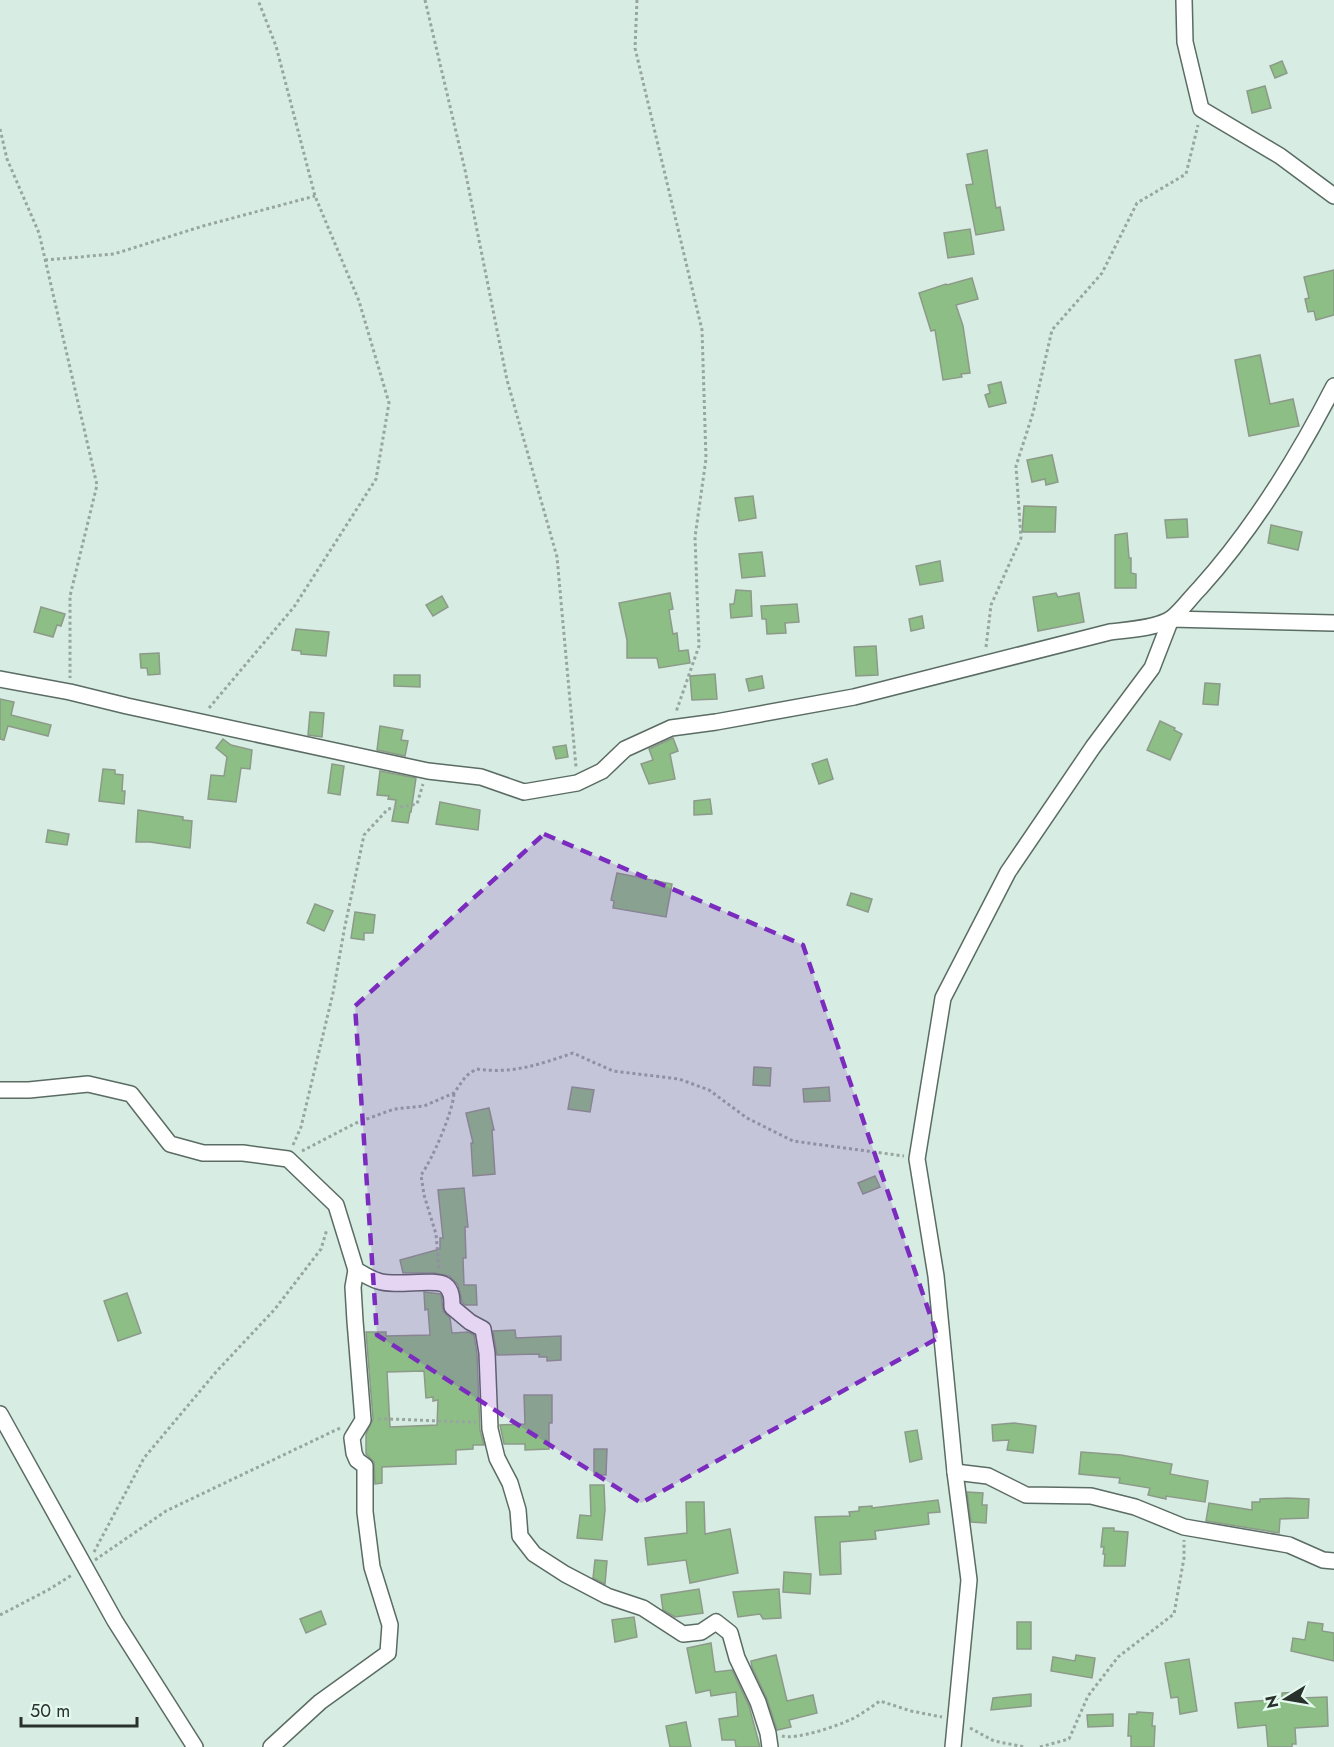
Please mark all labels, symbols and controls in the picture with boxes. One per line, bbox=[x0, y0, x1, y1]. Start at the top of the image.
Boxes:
north arrow bbox=[1256, 1669, 1316, 1729]
scale bar bbox=[21, 1690, 136, 1728]
text: N bbox=[1259, 1693, 1284, 1710]
text: 50 m bbox=[30, 1698, 70, 1724]

